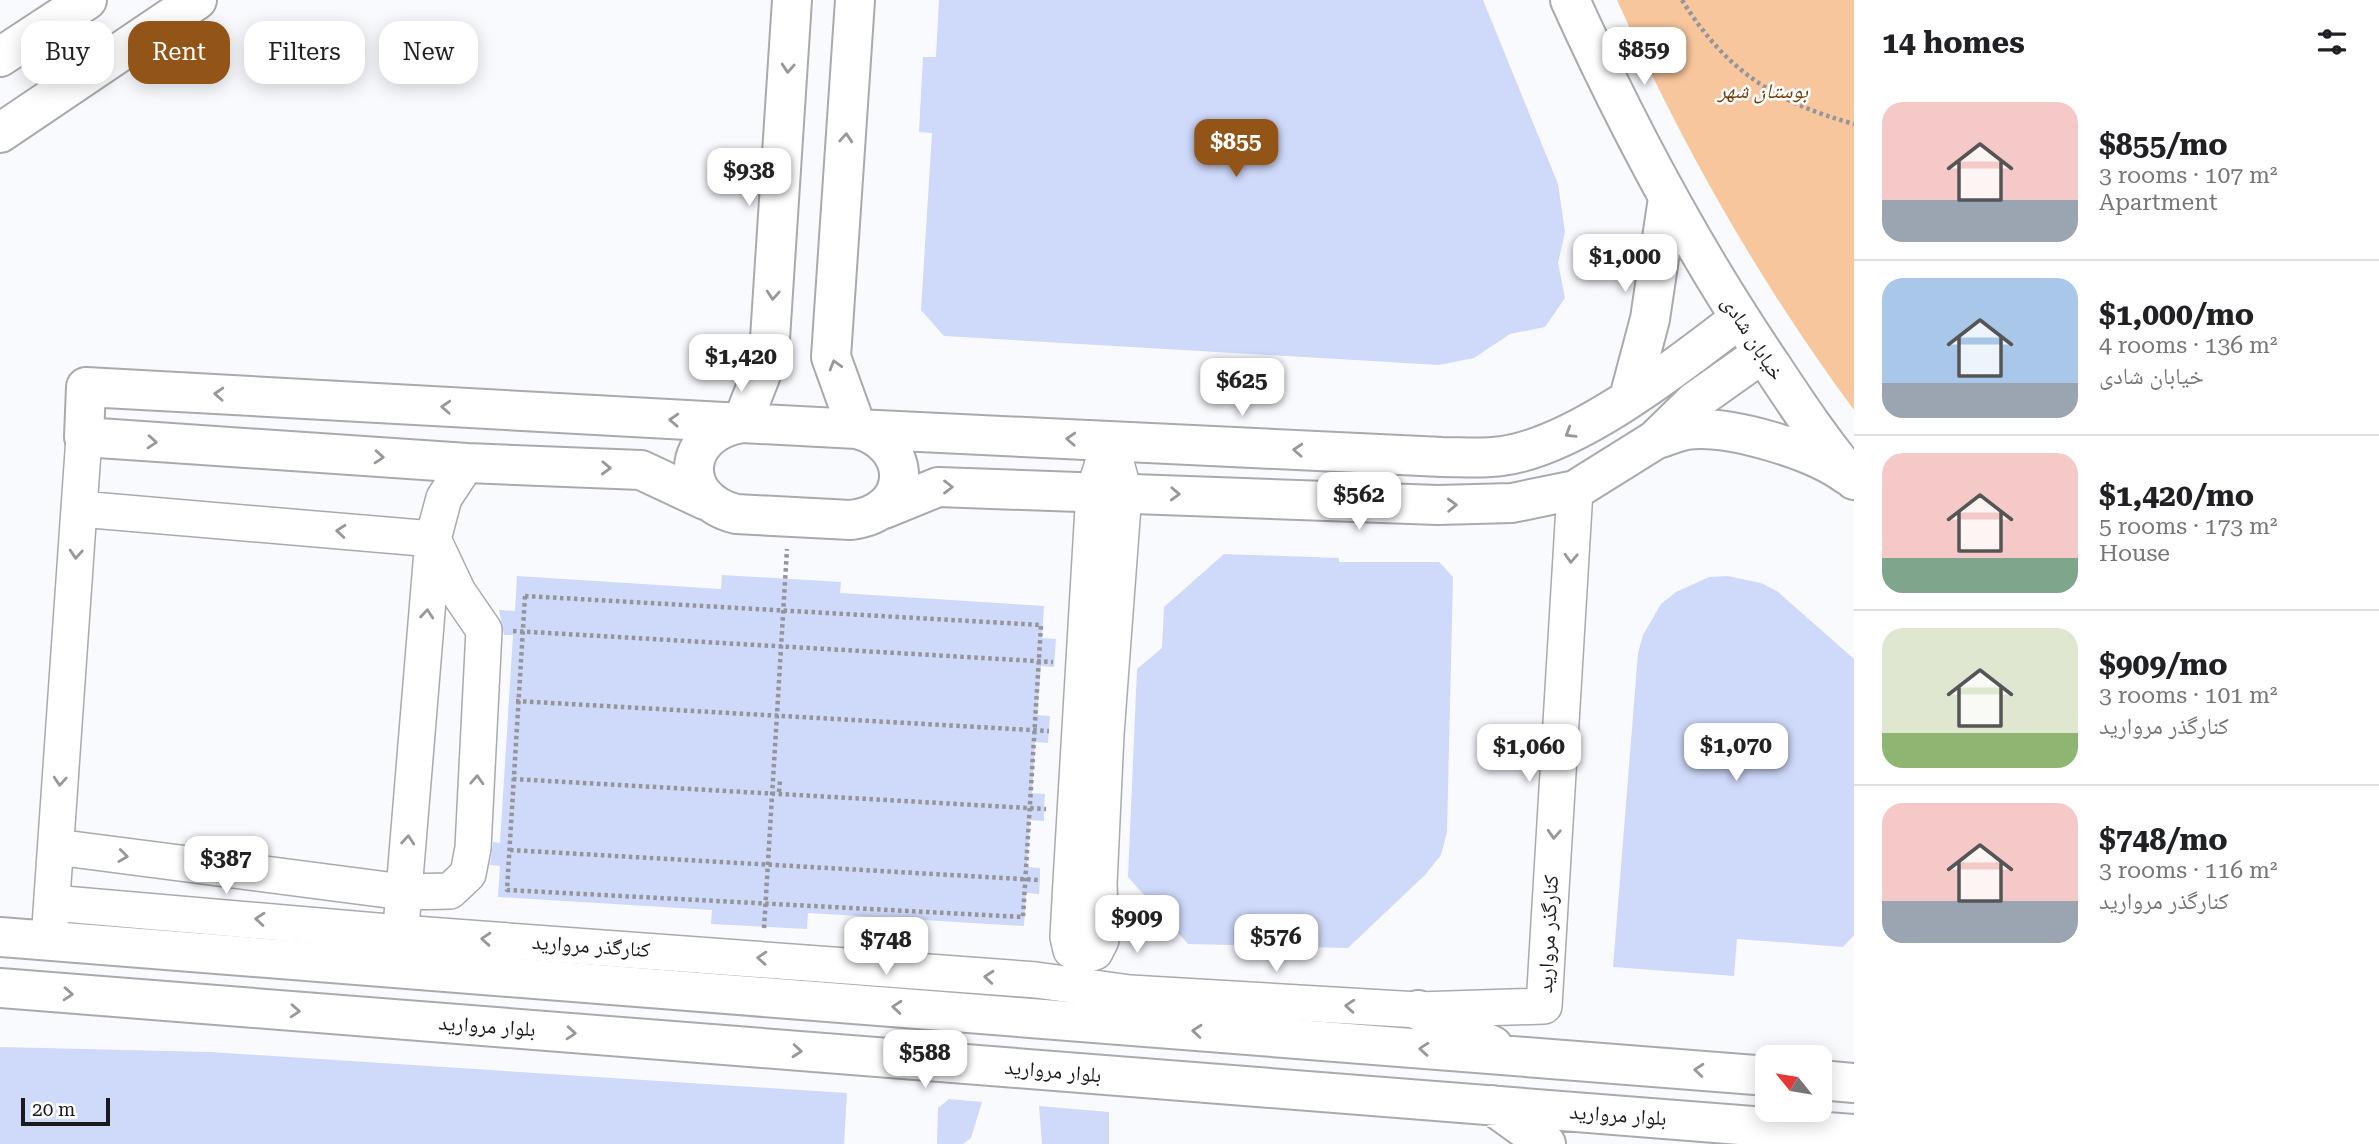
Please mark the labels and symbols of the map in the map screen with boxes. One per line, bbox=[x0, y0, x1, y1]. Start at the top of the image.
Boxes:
pin: $859 bbox=[1603, 28, 1685, 87]
one-way arrow bbox=[780, 63, 795, 74]
park label: بوستان شهر bbox=[1716, 79, 1808, 104]
pin: $855 bbox=[1195, 120, 1277, 179]
one-way arrow bbox=[838, 132, 853, 143]
pin: $938 bbox=[708, 148, 790, 208]
pin: $1,000 bbox=[1568, 234, 1682, 294]
one-way arrow bbox=[766, 290, 781, 301]
street label: خیابان شادی bbox=[1717, 291, 1789, 385]
pin: $1,420 bbox=[684, 334, 798, 394]
pin: $625 bbox=[1201, 358, 1283, 418]
one-way arrow bbox=[828, 359, 843, 371]
one-way arrow bbox=[214, 387, 225, 402]
one-way arrow bbox=[441, 400, 452, 415]
one-way arrow bbox=[668, 412, 679, 427]
one-way arrow bbox=[1565, 425, 1578, 438]
one-way arrow bbox=[1065, 431, 1076, 446]
one-way arrow bbox=[147, 434, 158, 449]
one-way arrow bbox=[1293, 443, 1304, 458]
one-way arrow bbox=[374, 449, 385, 464]
one-way arrow bbox=[601, 461, 612, 476]
pin: $562 bbox=[1318, 472, 1400, 532]
one-way arrow bbox=[943, 479, 954, 495]
one-way arrow bbox=[1170, 487, 1181, 502]
one-way arrow bbox=[1446, 497, 1457, 512]
one-way arrow bbox=[335, 524, 346, 539]
one-way arrow bbox=[69, 549, 84, 560]
one-way arrow bbox=[1564, 552, 1579, 563]
one-way arrow bbox=[419, 608, 434, 619]
pin: $1,060 bbox=[1472, 724, 1586, 784]
pin: $1,070 bbox=[1679, 724, 1793, 783]
one-way arrow bbox=[469, 774, 484, 785]
one-way arrow bbox=[53, 776, 68, 787]
one-way arrow bbox=[1547, 828, 1562, 839]
one-way arrow bbox=[400, 835, 415, 846]
pin: $387 bbox=[185, 836, 267, 896]
one-way arrow bbox=[117, 848, 129, 863]
street label: کنارگذر مروارید bbox=[1533, 874, 1563, 994]
pin: $909 bbox=[1096, 895, 1178, 955]
one-way arrow bbox=[254, 912, 265, 927]
pin: $576 bbox=[1235, 914, 1317, 974]
pin: $748 bbox=[845, 918, 927, 977]
street label: کنارگذر مروارید bbox=[531, 930, 651, 962]
one-way arrow bbox=[481, 932, 492, 947]
one-way arrow bbox=[756, 951, 767, 966]
one-way arrow bbox=[983, 970, 994, 985]
one-way arrow bbox=[63, 986, 74, 1001]
one-way arrow bbox=[1344, 999, 1355, 1014]
one-way arrow bbox=[891, 1000, 902, 1015]
one-way arrow bbox=[290, 1003, 301, 1018]
street label: بلوار مروارید bbox=[438, 1011, 536, 1041]
one-way arrow bbox=[1191, 1024, 1202, 1039]
one-way arrow bbox=[565, 1025, 576, 1040]
pin: $588 bbox=[884, 1030, 966, 1090]
one-way arrow bbox=[1418, 1042, 1429, 1057]
one-way arrow bbox=[792, 1043, 803, 1058]
north arrow bbox=[1755, 1045, 1832, 1122]
street label: بلوار مروارید bbox=[1003, 1055, 1103, 1087]
one-way arrow bbox=[1694, 1063, 1705, 1078]
scale bar bbox=[21, 1095, 110, 1127]
street label: بلوار مروارید bbox=[1569, 1100, 1667, 1130]

